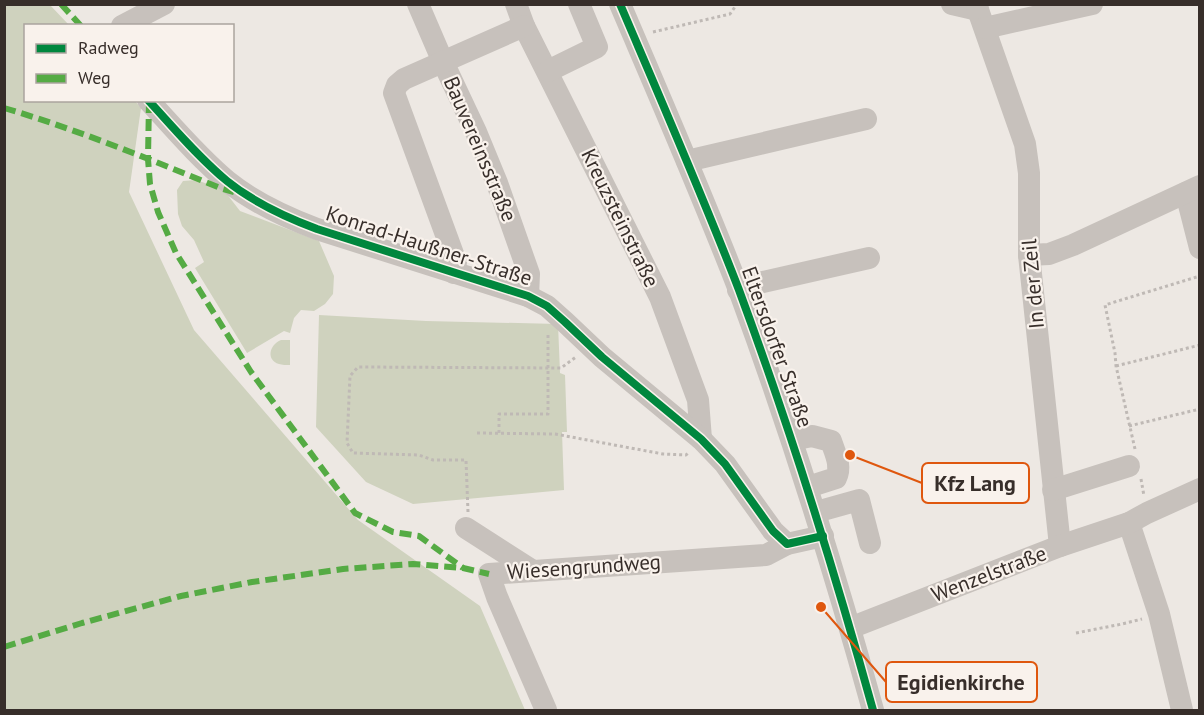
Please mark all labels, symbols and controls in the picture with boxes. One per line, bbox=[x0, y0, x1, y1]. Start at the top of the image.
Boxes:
legend bbox=[24, 24, 234, 102]
text: Radweg bbox=[78, 36, 139, 59]
text: Weg bbox=[78, 66, 111, 89]
street label: Bauvereinsstraße bbox=[438, 72, 523, 225]
street label: Kreuzsteinstraße bbox=[575, 144, 666, 292]
street label: Konrad-Haußner-Straße bbox=[323, 199, 536, 292]
street label: In der Zeil bbox=[1015, 238, 1050, 330]
street label: Eltersdorfer Straße bbox=[736, 263, 819, 431]
callout: Kfz Lang bbox=[922, 463, 1029, 503]
text: Kfz Lang bbox=[934, 469, 1016, 497]
street label: Wenzelstraße bbox=[927, 539, 1050, 608]
street label: Wiesengrundweg bbox=[506, 548, 662, 585]
callout: Egidienkirche bbox=[886, 662, 1037, 702]
text: Egidienkirche bbox=[897, 668, 1025, 696]

